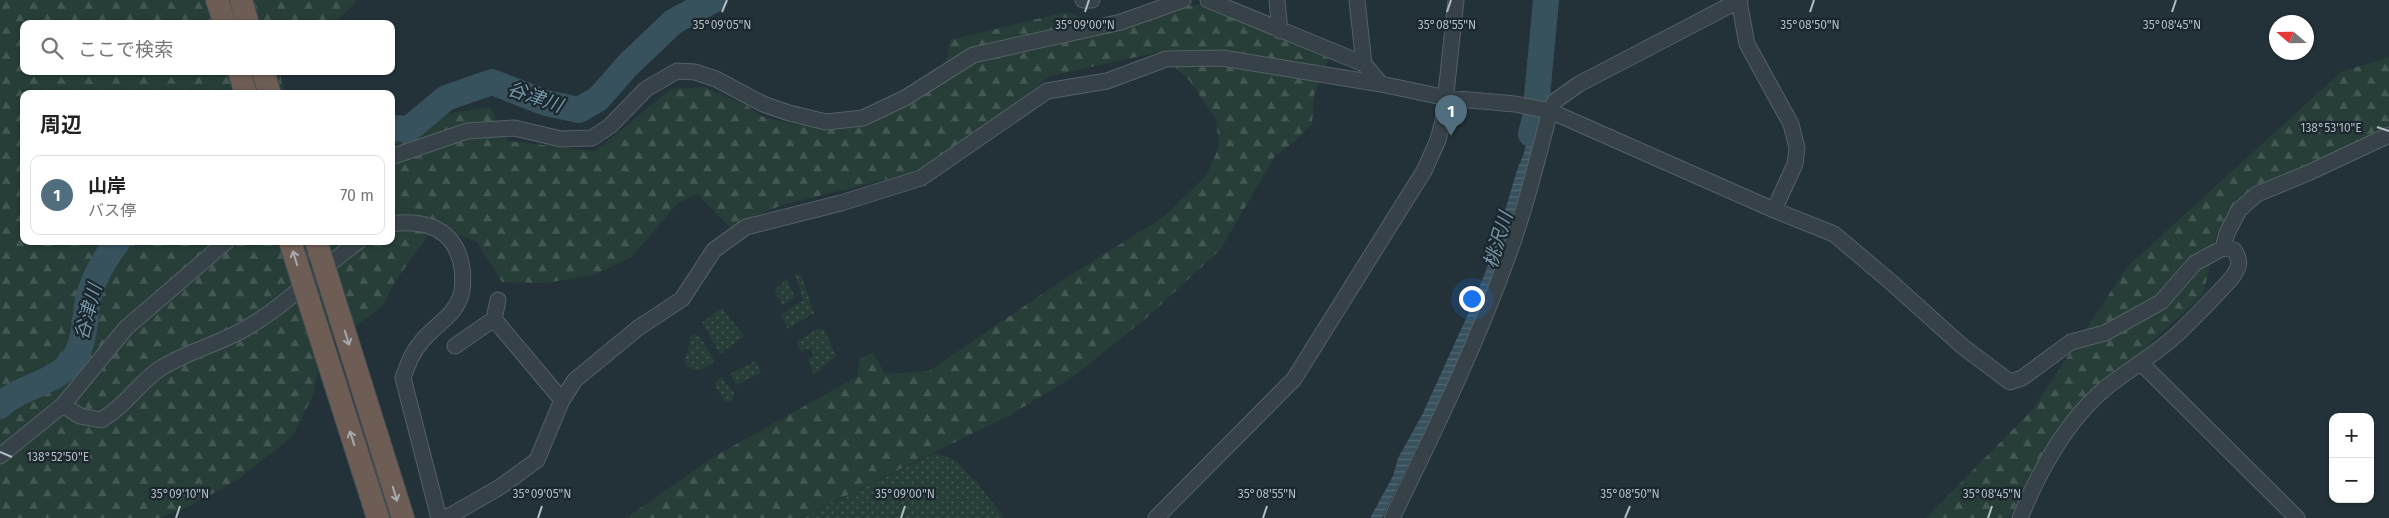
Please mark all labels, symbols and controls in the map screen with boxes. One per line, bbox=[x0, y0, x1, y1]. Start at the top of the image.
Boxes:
north arrow bbox=[2269, 15, 2314, 60]
text: 35°09'05"N bbox=[693, 18, 751, 32]
text: 35°09'00"N bbox=[1055, 18, 1115, 32]
text: 35°08'55"N bbox=[1418, 18, 1476, 32]
text: 35°08'50"N bbox=[1780, 18, 1840, 32]
text: 35°08'45"N bbox=[2143, 18, 2201, 32]
search box bbox=[20, 20, 395, 75]
icon: search bbox=[38, 34, 66, 62]
text: ここで検索 bbox=[78, 38, 173, 61]
water label: 谷津川 bbox=[504, 77, 568, 118]
pin: 1 bbox=[1435, 95, 1467, 136]
text: 周辺 bbox=[40, 112, 82, 138]
text: 138°53'10"E bbox=[2300, 121, 2362, 135]
text: 山岸 bbox=[88, 174, 126, 197]
text: 1 bbox=[53, 186, 61, 205]
text: 70 m bbox=[340, 186, 374, 205]
text: バス停 bbox=[88, 201, 136, 220]
water label: 桃沢川 bbox=[1479, 207, 1518, 271]
one-way arrow bbox=[290, 250, 300, 266]
water label: 谷津川 bbox=[70, 280, 107, 343]
your location bbox=[1459, 286, 1485, 312]
one-way arrow bbox=[342, 330, 352, 346]
map controls bbox=[2329, 413, 2374, 503]
button: + bbox=[2329, 413, 2374, 458]
one-way arrow bbox=[347, 431, 356, 447]
text: 138°52'50"E bbox=[27, 450, 89, 464]
button: − bbox=[2329, 458, 2374, 503]
one-way arrow bbox=[391, 485, 400, 501]
text: 35°09'10"N bbox=[151, 487, 209, 501]
text: 35°09'05"N bbox=[513, 487, 571, 501]
text: 35°09'00"N bbox=[875, 487, 935, 501]
text: 35°08'55"N bbox=[1238, 487, 1296, 501]
text: 35°08'50"N bbox=[1600, 487, 1660, 501]
text: 35°08'45"N bbox=[1963, 487, 2021, 501]

